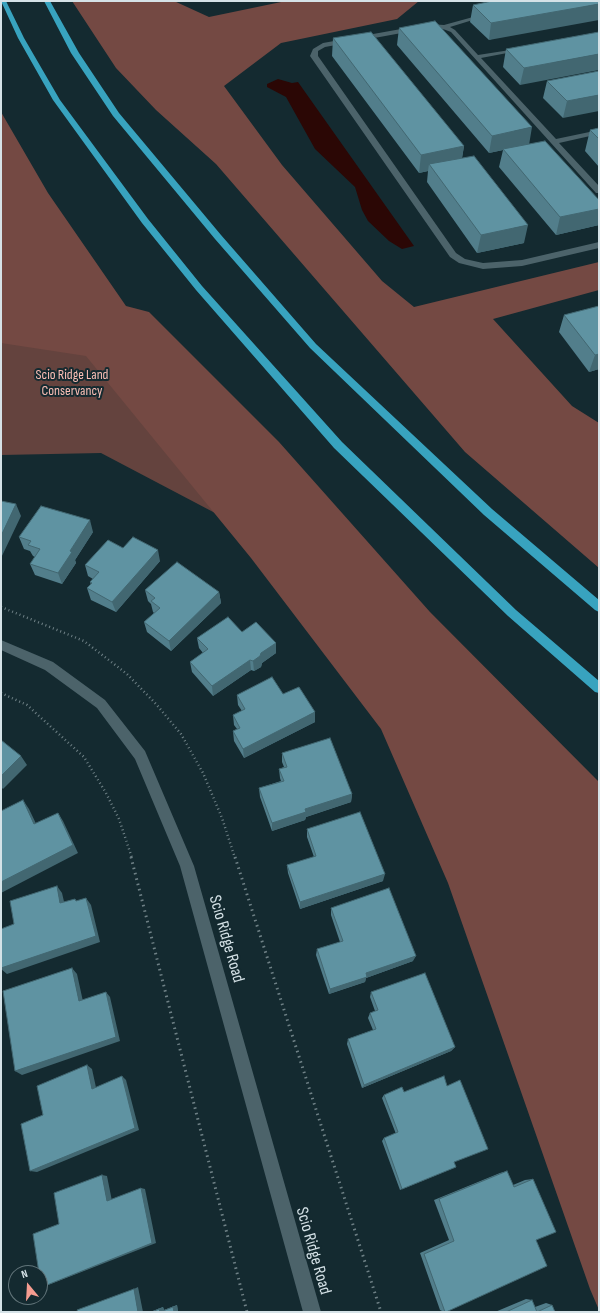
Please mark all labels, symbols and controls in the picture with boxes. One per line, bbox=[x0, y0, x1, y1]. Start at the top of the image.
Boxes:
park label: Scio Ridge Land Conservancy bbox=[36, 367, 108, 400]
street label: Scio Ridge Road bbox=[204, 893, 248, 985]
street label: Scio Ridge Road bbox=[291, 1205, 335, 1297]
north arrow bbox=[8, 1265, 48, 1305]
text: N bbox=[20, 1267, 29, 1281]

